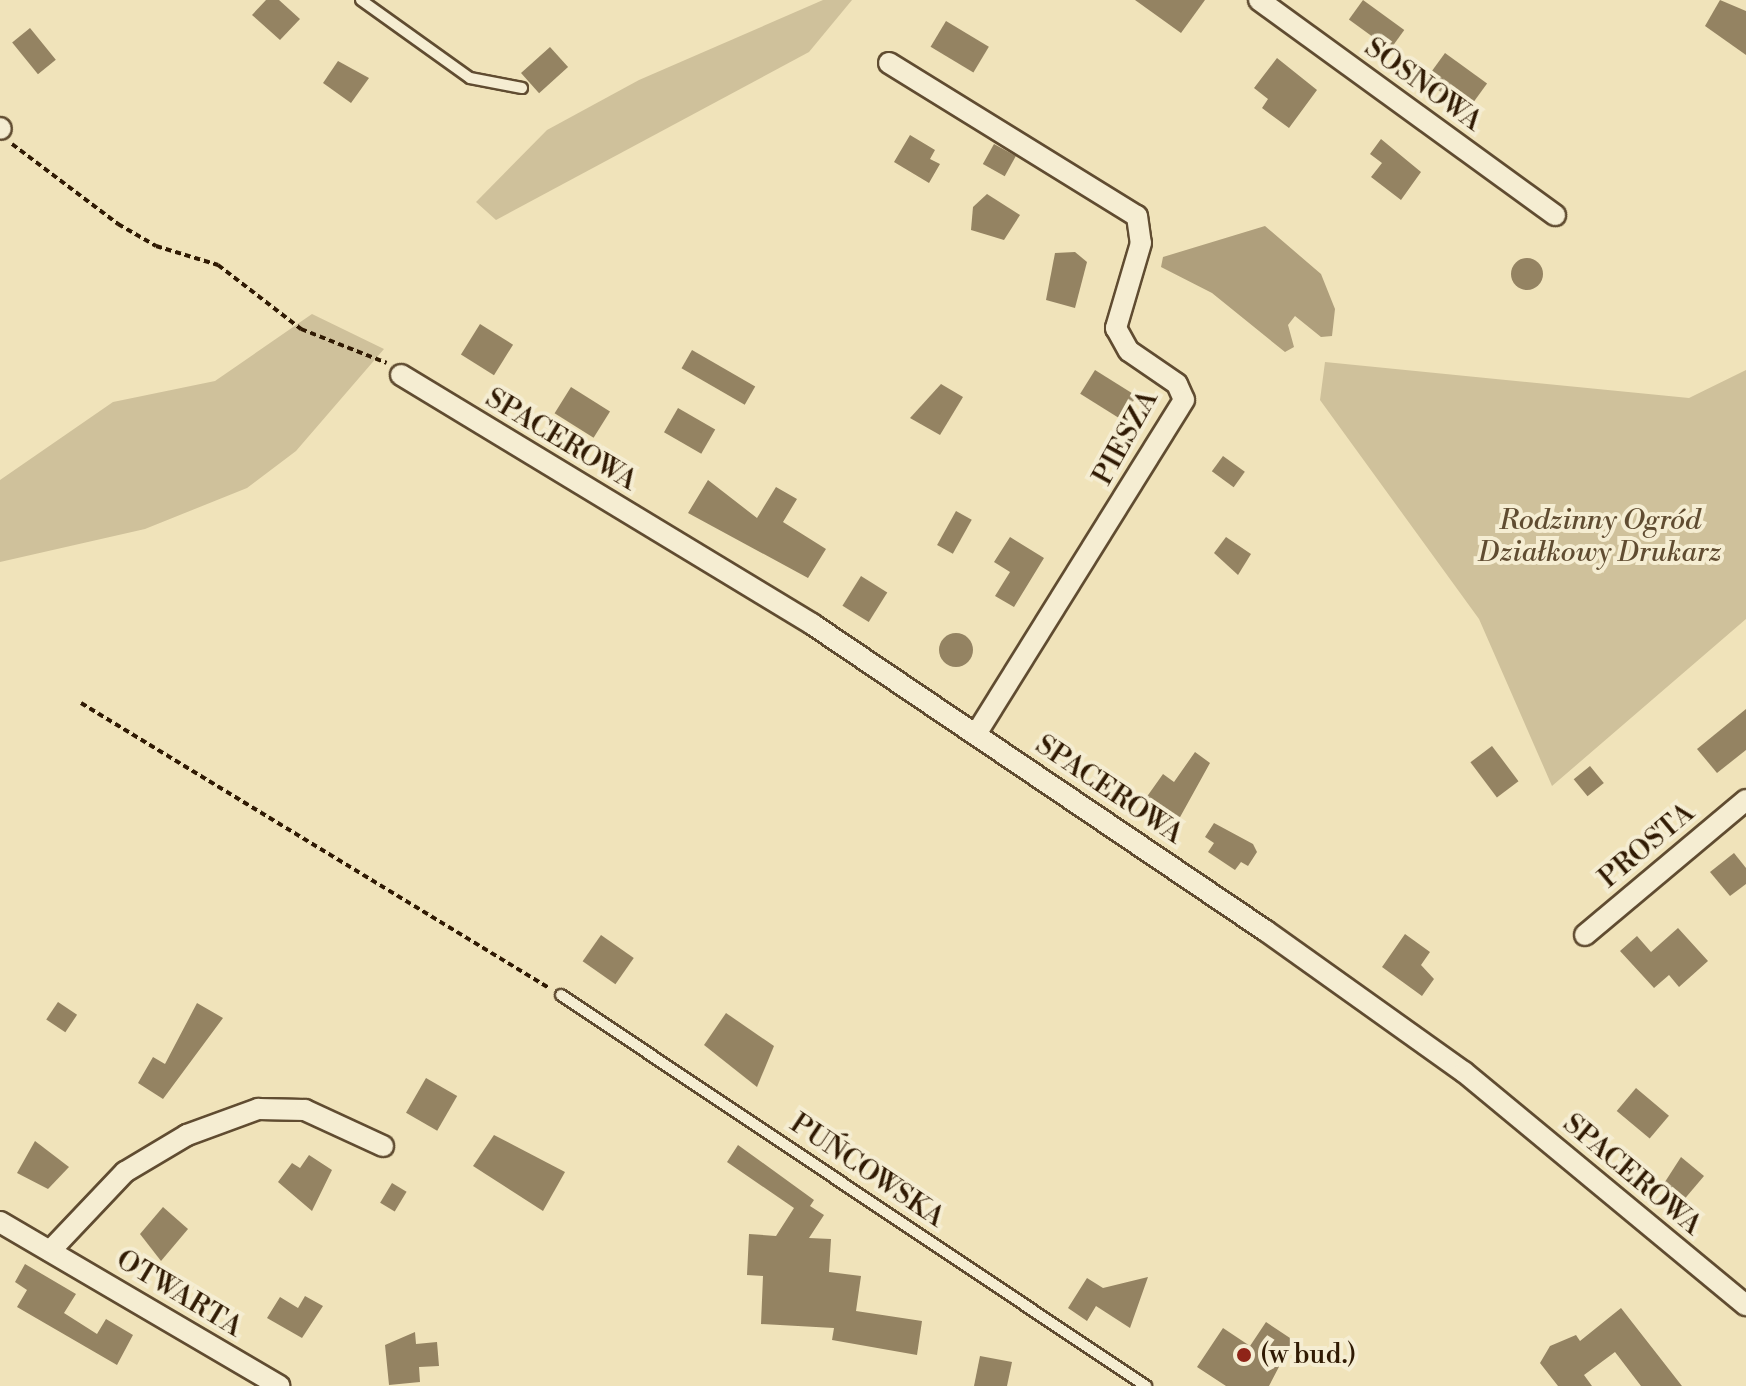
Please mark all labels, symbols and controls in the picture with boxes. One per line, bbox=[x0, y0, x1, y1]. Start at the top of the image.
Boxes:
street label: SOSNOWA bbox=[1358, 31, 1488, 139]
street label: SPACEROWA bbox=[479, 382, 643, 498]
street label: PIESZA bbox=[1086, 385, 1166, 491]
park label: Rodzinny Ogród Działkowy Drukarz bbox=[1478, 504, 1722, 570]
street label: SPACEROWA bbox=[1029, 728, 1189, 852]
street label: PROSTA bbox=[1592, 796, 1702, 896]
street label: PUŃCOWSKA bbox=[783, 1107, 951, 1235]
street label: SPACEROWA bbox=[1556, 1107, 1708, 1243]
street label: OTWARTA bbox=[110, 1243, 248, 1345]
place label: (w bud.) bbox=[1260, 1338, 1356, 1372]
marker: (w bud.) bbox=[1235, 1346, 1253, 1364]

